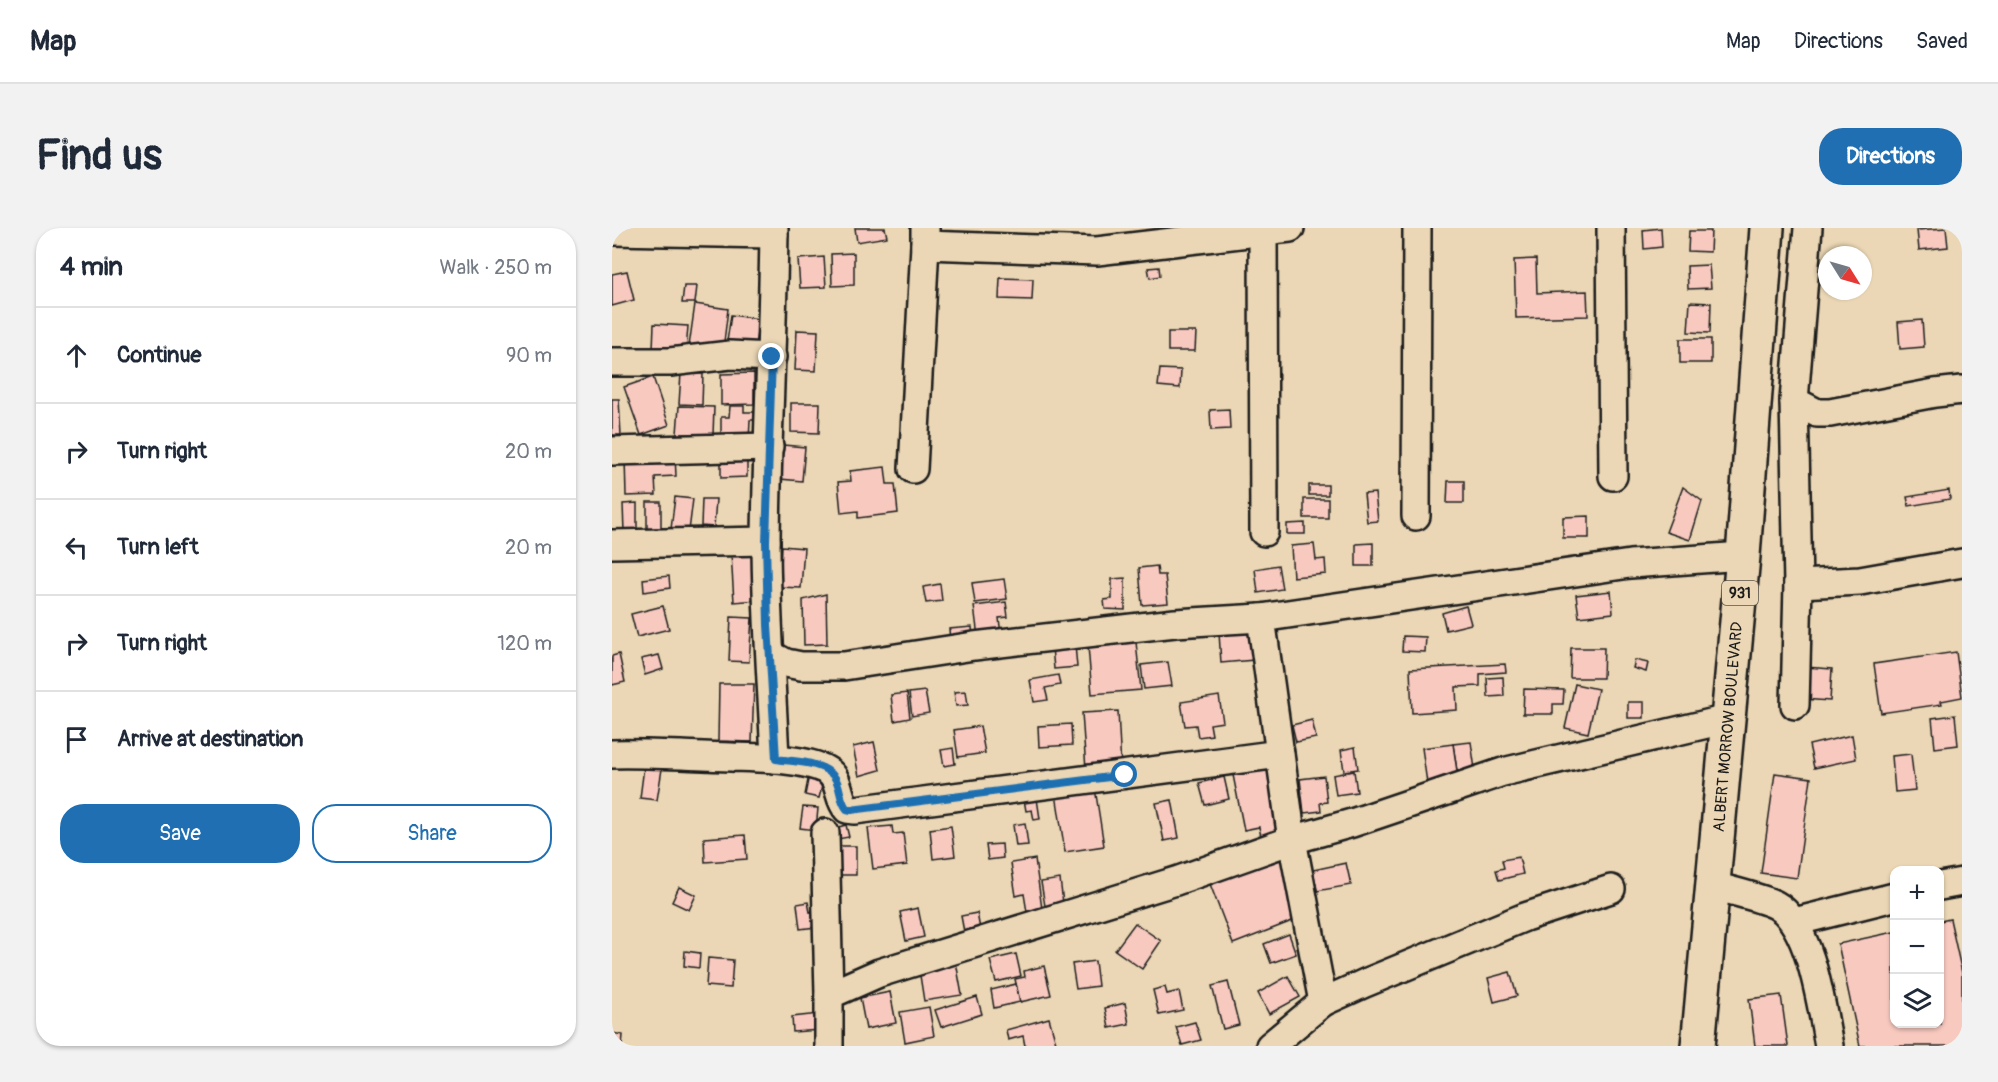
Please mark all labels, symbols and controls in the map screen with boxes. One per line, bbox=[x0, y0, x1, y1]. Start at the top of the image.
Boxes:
text: Map bbox=[30, 24, 76, 59]
text: Map bbox=[1726, 28, 1761, 55]
text: Directions bbox=[1794, 28, 1883, 55]
text: Saved bbox=[1916, 28, 1968, 55]
button: Directions bbox=[1819, 128, 1962, 185]
text: Find us bbox=[36, 130, 162, 182]
north arrow bbox=[1818, 246, 1872, 300]
text: 4 min bbox=[60, 251, 123, 283]
text: Walk · 250 m bbox=[440, 255, 552, 280]
icon: ahead bbox=[60, 339, 93, 372]
text: Continue bbox=[117, 341, 201, 369]
text: 90 m bbox=[506, 343, 552, 368]
route end bbox=[758, 343, 784, 369]
icon: right bbox=[60, 435, 93, 468]
text: Turn right bbox=[117, 437, 207, 465]
text: 20 m bbox=[505, 439, 552, 464]
icon: left bbox=[60, 531, 93, 564]
text: Turn left bbox=[117, 533, 199, 561]
text: 20 m bbox=[505, 535, 552, 560]
road number: 931 bbox=[1722, 581, 1758, 605]
street label: ALBERT MORROW BOULEVARD bbox=[1709, 621, 1747, 833]
icon: right bbox=[60, 627, 93, 660]
text: Turn right bbox=[117, 629, 207, 657]
text: 120 m bbox=[497, 631, 552, 656]
icon: arrive bbox=[60, 723, 93, 756]
text: Arrive at destination bbox=[117, 725, 303, 753]
route start bbox=[1111, 761, 1137, 787]
button: Save bbox=[60, 804, 300, 863]
button: Share bbox=[312, 804, 552, 863]
map controls bbox=[1890, 866, 1944, 1028]
button: + bbox=[1890, 866, 1944, 920]
button: − bbox=[1890, 920, 1944, 974]
button: layers bbox=[1890, 974, 1944, 1028]

